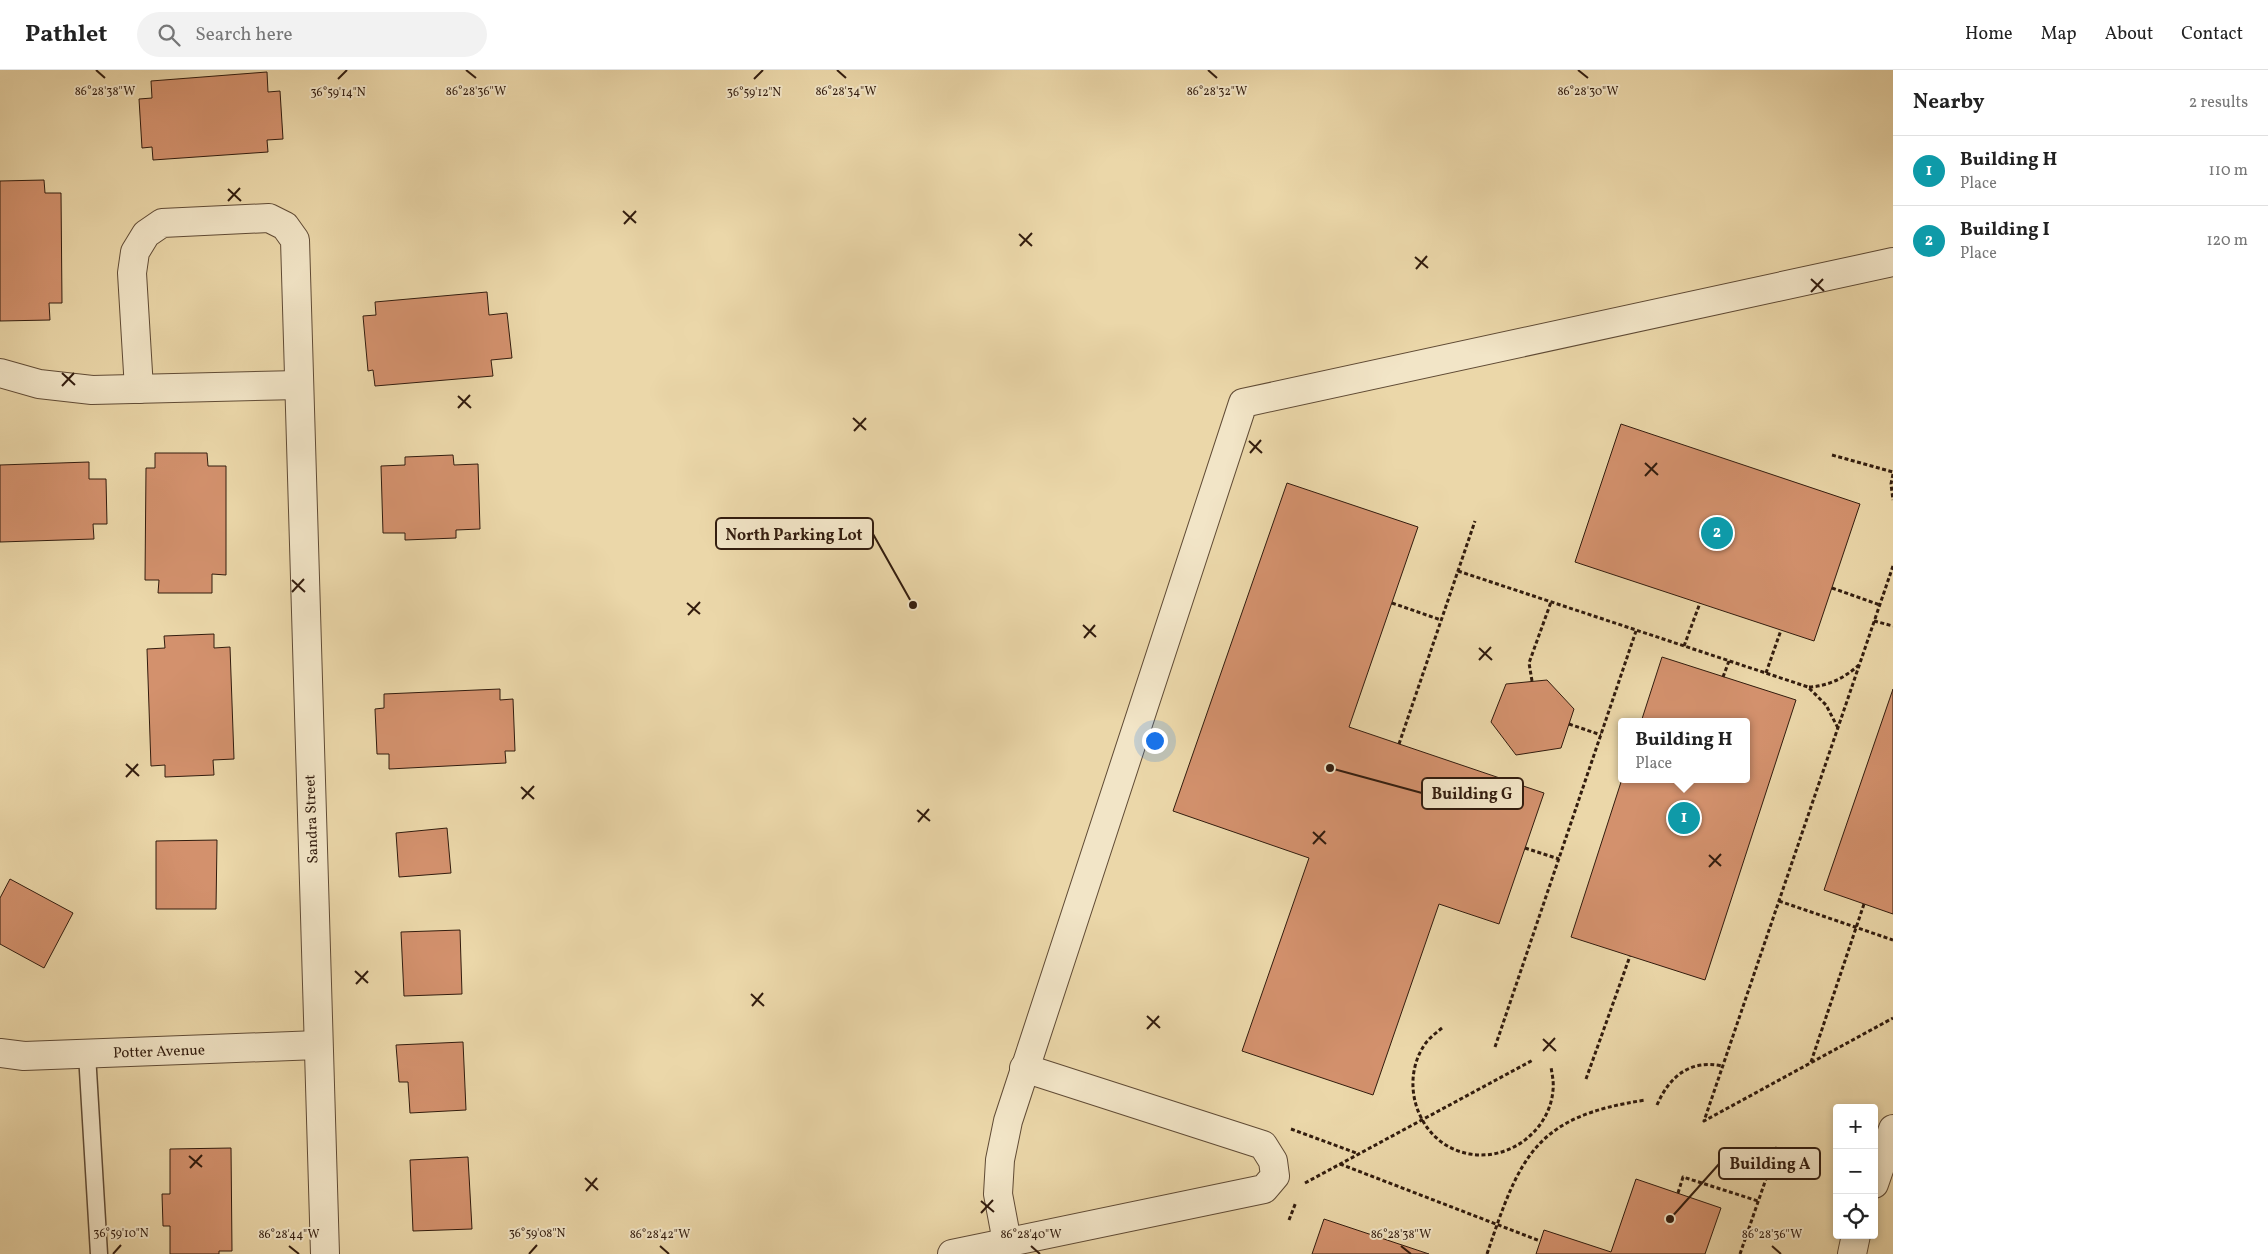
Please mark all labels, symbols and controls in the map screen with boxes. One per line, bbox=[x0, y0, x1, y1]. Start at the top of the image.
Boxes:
search box bbox=[137, 12, 487, 57]
text: Pathlet bbox=[25, 18, 107, 52]
icon: search bbox=[155, 21, 183, 49]
text: Search here bbox=[195, 22, 293, 48]
text: Home bbox=[1965, 22, 2013, 47]
text: Map bbox=[2041, 22, 2077, 47]
text: About bbox=[2105, 22, 2153, 47]
text: Contact bbox=[2181, 22, 2243, 47]
text: 86°28'38"W bbox=[75, 84, 135, 100]
text: 86°28'36"W bbox=[446, 84, 506, 100]
text: 86°28'34"W bbox=[815, 84, 877, 100]
text: 86°28'32"W bbox=[1187, 84, 1247, 100]
text: 86°28'30"W bbox=[1557, 84, 1619, 100]
text: 36°59'14"N bbox=[310, 85, 366, 101]
text: 36°59'12"N bbox=[727, 85, 781, 101]
text: Nearby bbox=[1913, 88, 1984, 117]
text: 2 results bbox=[2189, 92, 2248, 114]
text: Building H bbox=[1960, 147, 2057, 173]
text: 1 bbox=[1926, 160, 1932, 182]
text: 110 m bbox=[2209, 160, 2248, 182]
text: Place bbox=[1960, 173, 1997, 195]
text: Building I bbox=[1960, 217, 2050, 243]
text: 2 bbox=[1925, 230, 1933, 252]
text: 120 m bbox=[2206, 230, 2248, 252]
text: Place bbox=[1960, 243, 1997, 265]
pin: 2 bbox=[1701, 514, 1733, 552]
callout: North Parking Lot bbox=[716, 518, 873, 549]
text: North Parking Lot bbox=[725, 525, 863, 547]
popup bbox=[1618, 718, 1750, 783]
text: Building H bbox=[1635, 727, 1733, 753]
your location bbox=[1142, 728, 1168, 754]
text: Place bbox=[1635, 753, 1672, 775]
street label: Sandra Street bbox=[300, 774, 325, 864]
callout: Building G bbox=[1422, 778, 1523, 809]
text: Building G bbox=[1432, 784, 1512, 806]
pin: 1 bbox=[1668, 799, 1700, 837]
street label: Potter Avenue bbox=[113, 1040, 205, 1065]
map controls bbox=[1833, 1104, 1878, 1239]
button: + bbox=[1833, 1104, 1878, 1149]
callout: Building A bbox=[1719, 1148, 1820, 1179]
button: − bbox=[1833, 1149, 1878, 1194]
text: Building A bbox=[1730, 1154, 1811, 1176]
button: locate bbox=[1833, 1194, 1878, 1239]
text: 36°59'10"N bbox=[93, 1226, 149, 1242]
text: 36°59'08"N bbox=[509, 1226, 565, 1242]
text: 86°28'44"W bbox=[258, 1227, 320, 1243]
text: 86°28'42"W bbox=[630, 1227, 690, 1243]
text: 86°28'40"W bbox=[1000, 1227, 1062, 1243]
text: 86°28'38"W bbox=[1371, 1227, 1431, 1243]
text: 86°28'36"W bbox=[1742, 1227, 1802, 1243]

